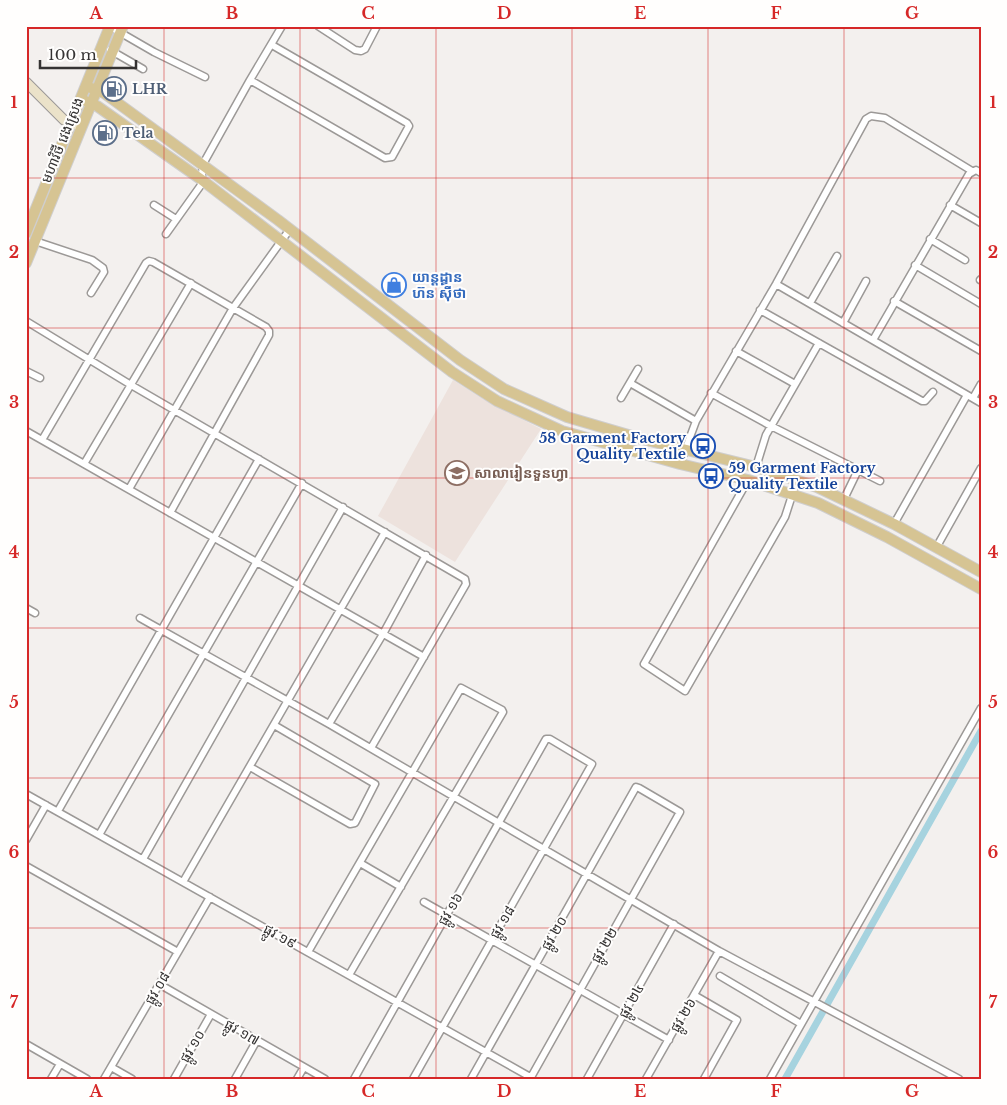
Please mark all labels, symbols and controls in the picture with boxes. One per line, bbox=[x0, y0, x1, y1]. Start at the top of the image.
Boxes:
text: A bbox=[89, 3, 104, 23]
text: B bbox=[226, 3, 239, 23]
text: C bbox=[361, 3, 375, 23]
text: D bbox=[497, 3, 511, 23]
text: E bbox=[634, 3, 646, 23]
text: F bbox=[770, 3, 782, 23]
text: G bbox=[905, 3, 919, 23]
scale bar bbox=[40, 38, 136, 70]
text: 100 m bbox=[48, 45, 97, 64]
fuel station icon: LHR bbox=[101, 76, 127, 102]
place label: LHR bbox=[132, 80, 168, 98]
text: 1 bbox=[11, 92, 18, 112]
text: 1 bbox=[990, 92, 997, 112]
street label: មហាវិថី វេងស្រេង bbox=[37, 95, 87, 185]
fuel station icon: Tela bbox=[92, 120, 118, 146]
place label: Tela bbox=[122, 124, 154, 142]
text: 2 bbox=[9, 242, 19, 262]
text: 2 bbox=[988, 242, 998, 262]
place label: យាន្ដដ្ឋាន ហ៊ន ស៊ីថា bbox=[412, 268, 466, 302]
shop icon: យាន្ដដ្ឋាន ហ៊ន ស៊ីថា bbox=[381, 272, 407, 298]
text: 3 bbox=[9, 392, 19, 412]
text: 3 bbox=[988, 392, 998, 412]
place label: 58 Garment Factory Quality Textile bbox=[539, 429, 687, 463]
bus stop icon: 58 Garment Factory Quality Textile bbox=[690, 433, 716, 459]
place label: 59 Garment Factory Quality Textile bbox=[728, 459, 876, 493]
school or university icon: សាលារៀនទួនហ្វា bbox=[444, 460, 470, 486]
bus stop icon: 59 Garment Factory Quality Textile bbox=[698, 463, 724, 489]
place label: សាលារៀនទួនហ្វា bbox=[474, 464, 569, 482]
text: 4 bbox=[9, 542, 19, 562]
text: 4 bbox=[988, 542, 998, 562]
text: 5 bbox=[9, 692, 19, 712]
text: 5 bbox=[988, 692, 998, 712]
text: 6 bbox=[9, 842, 20, 862]
text: 6 bbox=[988, 842, 999, 862]
street label: ផ្លូវ ១៦ bbox=[433, 889, 469, 930]
street label: ផ្លូវ ១៨ bbox=[485, 902, 521, 943]
street label: ផ្លូវ ២០ bbox=[537, 913, 574, 955]
street label: ផ្លូវ ១៩ bbox=[259, 920, 300, 955]
street label: ផ្លូវ ២២ bbox=[587, 924, 624, 968]
street label: ផ្លូវ ០៨ bbox=[140, 968, 176, 1009]
street label: ផ្លូវ ២៤ bbox=[614, 981, 651, 1023]
text: 7 bbox=[10, 992, 19, 1012]
text: 7 bbox=[989, 992, 998, 1012]
street label: ផ្លូវ ២៦ bbox=[666, 995, 703, 1037]
street label: ផ្លូវ ១៧ bbox=[220, 1015, 263, 1052]
street label: ផ្លូវ ១០ bbox=[175, 1026, 211, 1067]
text: A bbox=[89, 1081, 104, 1101]
text: B bbox=[226, 1081, 239, 1101]
text: C bbox=[361, 1081, 375, 1101]
text: D bbox=[497, 1081, 511, 1101]
text: E bbox=[634, 1081, 646, 1101]
text: F bbox=[770, 1081, 782, 1101]
text: G bbox=[905, 1081, 919, 1101]

